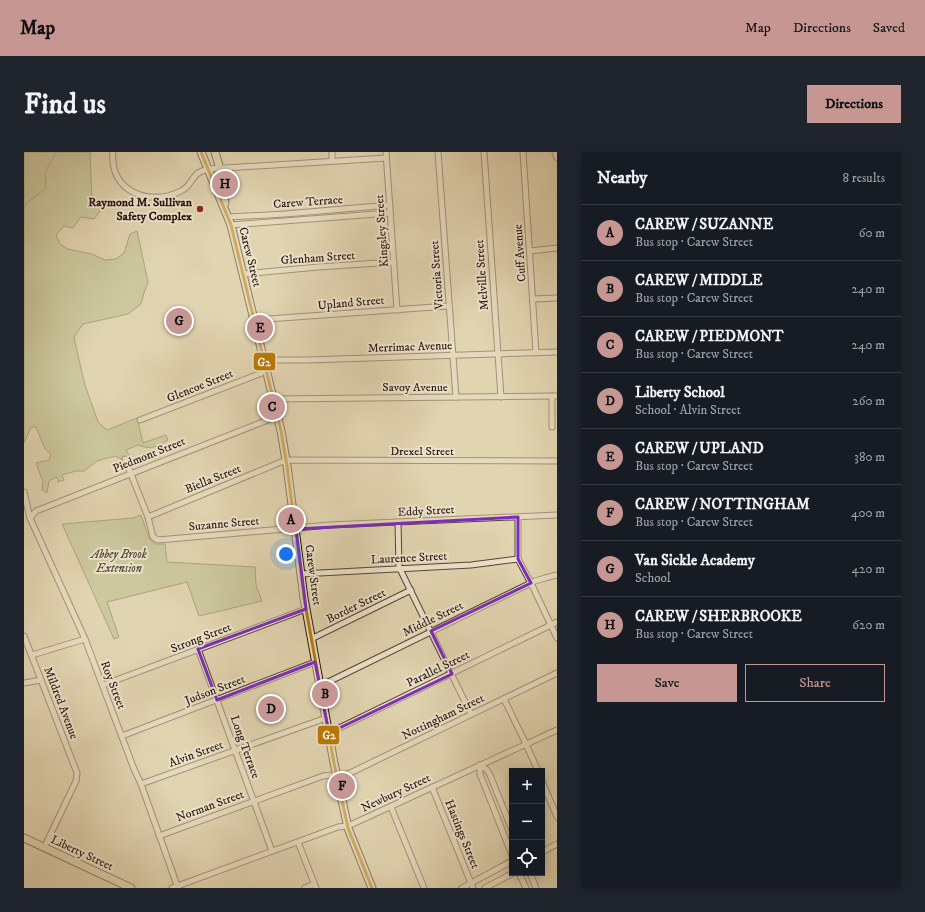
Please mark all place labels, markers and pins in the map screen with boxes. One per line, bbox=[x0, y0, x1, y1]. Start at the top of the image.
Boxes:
pin: H bbox=[212, 169, 238, 199]
place label: Raymond M. Sullivan Safety Complex bbox=[88, 195, 193, 224]
marker: Raymond M. Sullivan Safety Complex bbox=[195, 204, 205, 214]
pin: G bbox=[166, 306, 192, 336]
pin: E bbox=[247, 313, 273, 343]
pin: C bbox=[259, 392, 285, 422]
pin: A bbox=[278, 505, 304, 535]
pin: B bbox=[312, 679, 338, 709]
pin: D bbox=[258, 694, 284, 724]
pin: F bbox=[329, 771, 355, 801]

